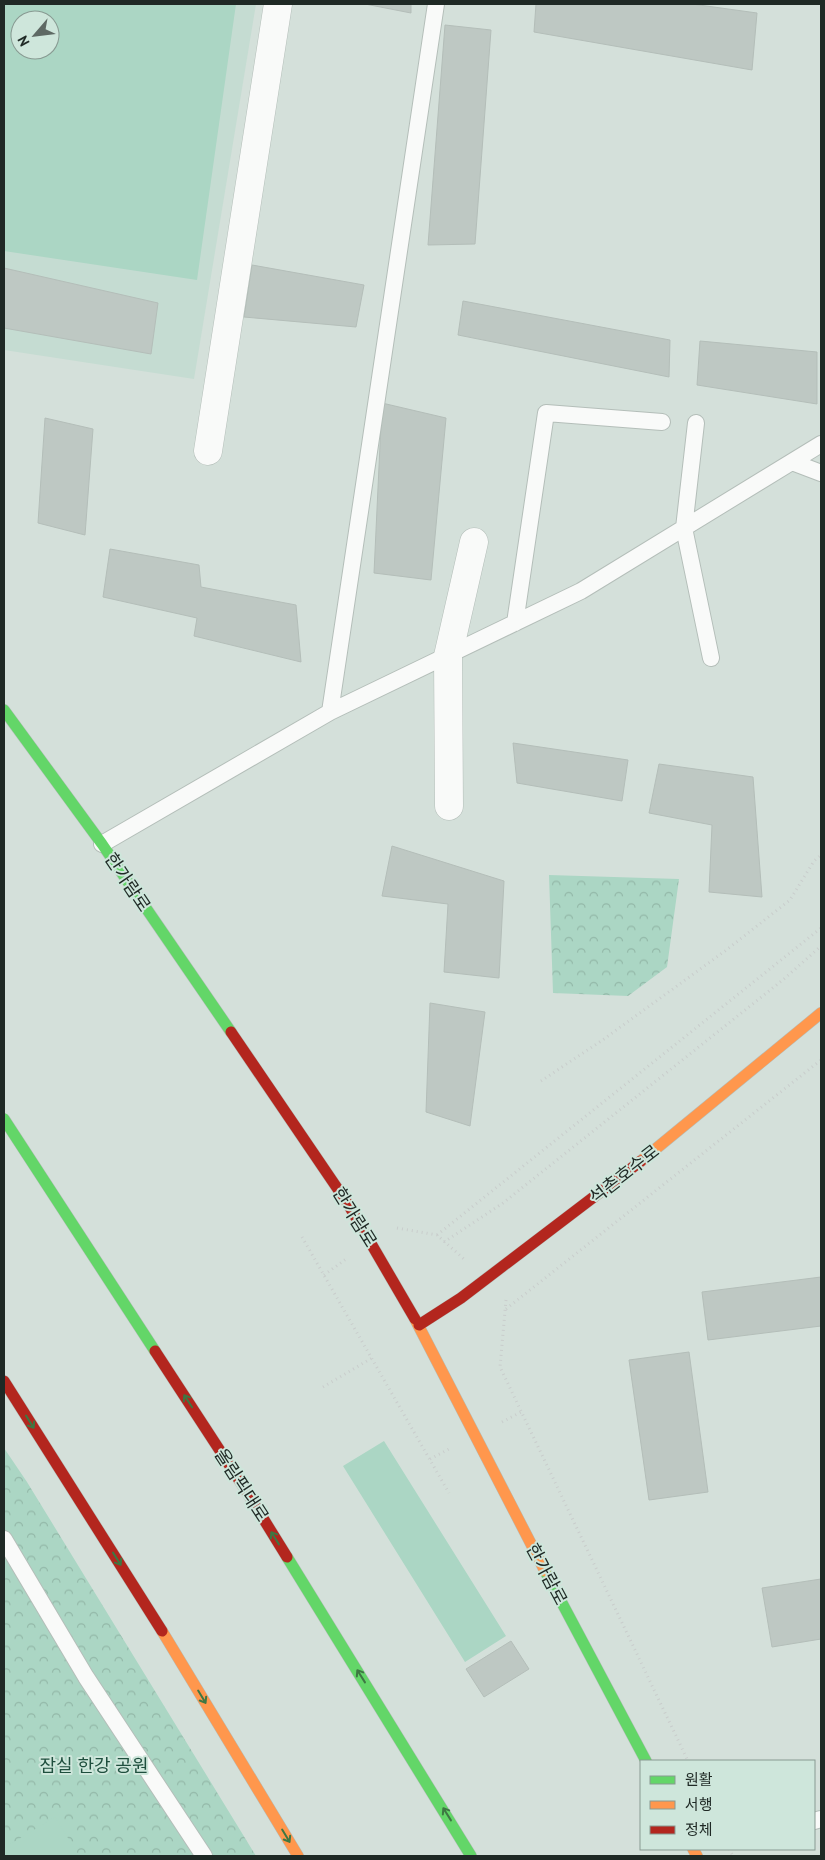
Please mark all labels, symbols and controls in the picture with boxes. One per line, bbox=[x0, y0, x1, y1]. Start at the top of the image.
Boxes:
north arrow bbox=[10, 10, 60, 60]
text: N bbox=[13, 33, 34, 49]
street label: 한가람로 bbox=[100, 848, 156, 916]
street label: 석촌호수로 bbox=[584, 1139, 664, 1209]
street label: 한가람로 bbox=[328, 1183, 382, 1251]
one-way arrow bbox=[182, 1395, 192, 1409]
one-way arrow bbox=[25, 1414, 35, 1428]
street label: 올림픽대로 bbox=[210, 1444, 274, 1526]
one-way arrow bbox=[270, 1532, 280, 1546]
street label: 한가람로 bbox=[521, 1539, 573, 1609]
one-way arrow bbox=[112, 1551, 122, 1565]
one-way arrow bbox=[356, 1670, 366, 1684]
one-way arrow bbox=[197, 1690, 207, 1704]
park label: 잠실 한강 공원 bbox=[40, 1754, 148, 1777]
legend bbox=[640, 1760, 815, 1850]
text: 원활 bbox=[685, 1770, 713, 1789]
text: 서행 bbox=[685, 1795, 713, 1814]
one-way arrow bbox=[441, 1808, 451, 1822]
text: 정체 bbox=[685, 1820, 713, 1839]
one-way arrow bbox=[282, 1829, 292, 1843]

